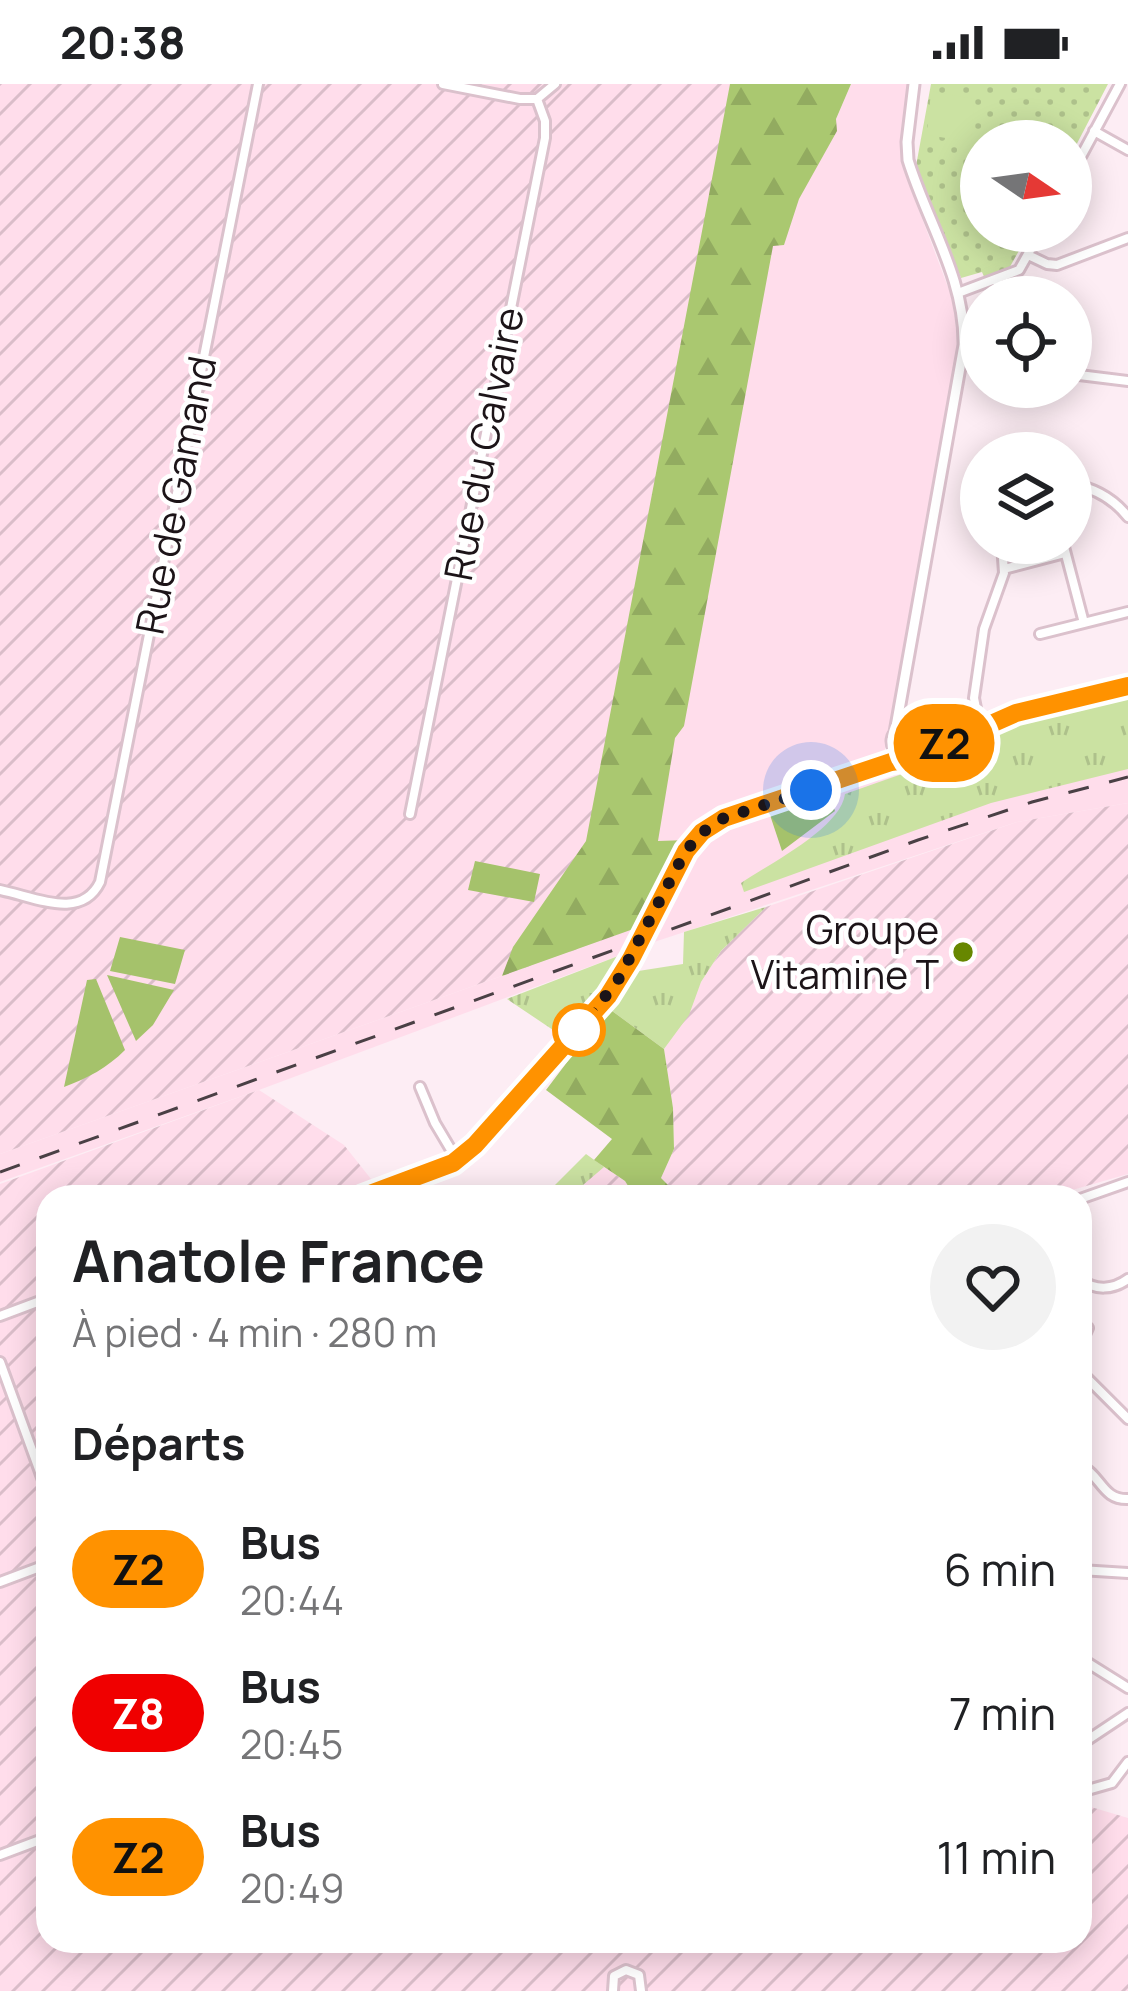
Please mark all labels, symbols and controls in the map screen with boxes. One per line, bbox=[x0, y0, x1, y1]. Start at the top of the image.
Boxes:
text: 20:38 bbox=[60, 11, 186, 73]
north arrow bbox=[960, 120, 1092, 252]
map controls bbox=[960, 120, 1092, 564]
button: locate bbox=[960, 276, 1092, 408]
street label: Rue du Calvaire bbox=[430, 303, 536, 585]
street label: Rue de Gamand bbox=[122, 351, 228, 638]
button: layers bbox=[960, 432, 1092, 564]
line badge: Z2 bbox=[890, 704, 998, 782]
text: Z2 bbox=[918, 714, 970, 772]
your location bbox=[781, 760, 841, 820]
place label: Groupe Vitamine T bbox=[751, 902, 939, 1001]
marker: Groupe Vitamine T bbox=[950, 939, 976, 965]
unlabelled marker bbox=[554, 1005, 604, 1055]
text: Anatole France bbox=[72, 1221, 485, 1299]
button: heart bbox=[930, 1224, 1056, 1350]
text: À pied · 4 min · 280 m bbox=[72, 1305, 437, 1359]
text: Départs bbox=[72, 1412, 245, 1474]
text: Bus bbox=[240, 1511, 321, 1573]
text: 6 min bbox=[944, 1538, 1056, 1600]
text: Z2 bbox=[112, 1540, 164, 1598]
text: 20:44 bbox=[240, 1573, 344, 1627]
text: Bus bbox=[240, 1655, 321, 1717]
text: 7 min bbox=[949, 1682, 1056, 1744]
text: Z8 bbox=[111, 1684, 165, 1742]
text: 20:45 bbox=[240, 1717, 343, 1771]
text: Bus bbox=[240, 1799, 321, 1861]
text: 11 min bbox=[937, 1826, 1056, 1888]
text: Z2 bbox=[112, 1828, 164, 1886]
text: 20:49 bbox=[240, 1861, 344, 1915]

